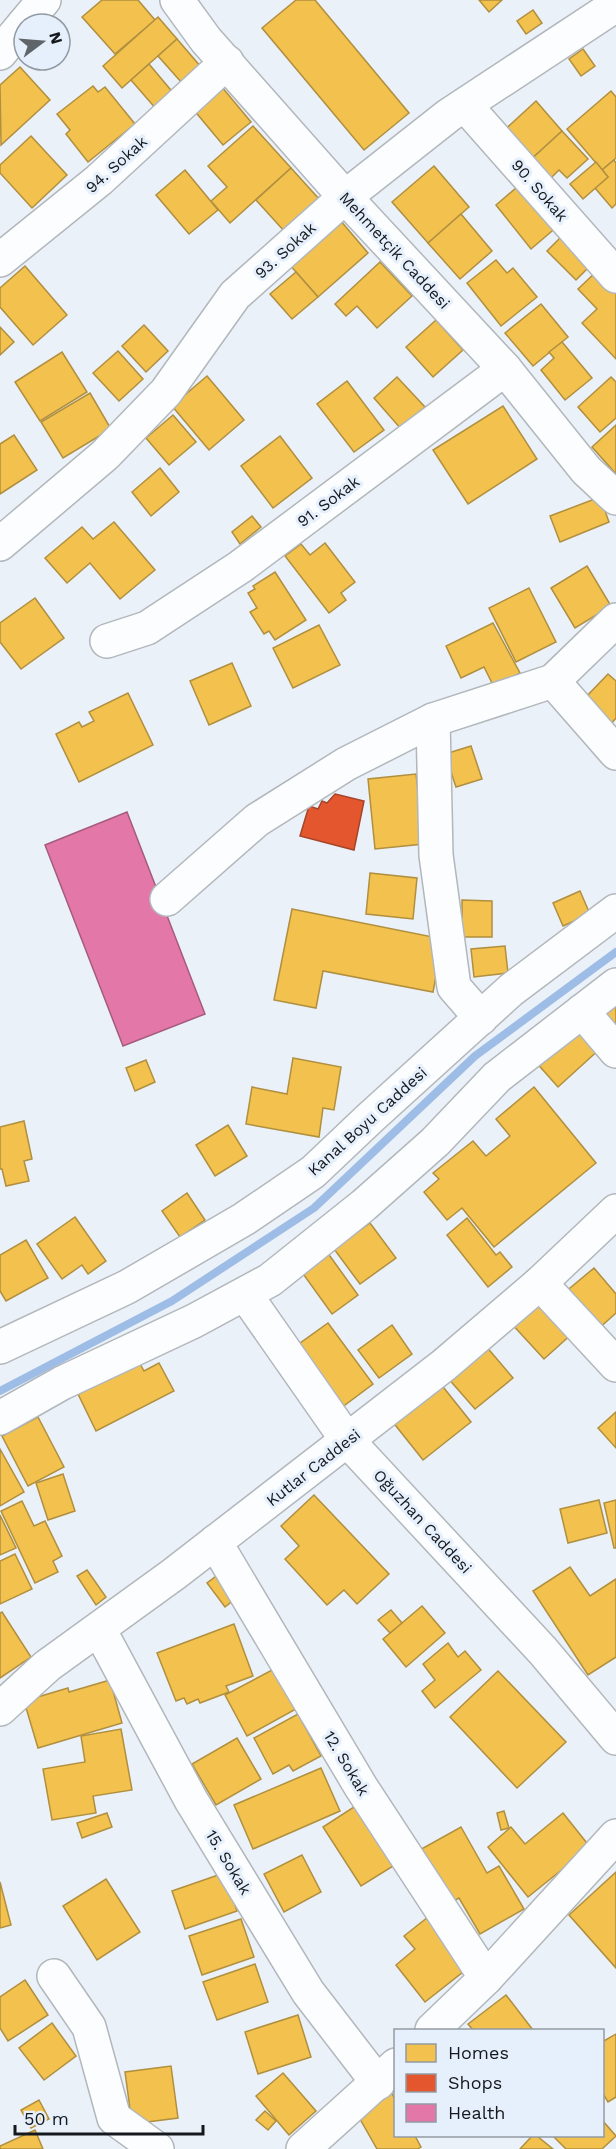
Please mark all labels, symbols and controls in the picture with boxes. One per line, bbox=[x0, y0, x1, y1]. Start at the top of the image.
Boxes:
north arrow bbox=[12, 12, 72, 72]
text: N bbox=[45, 30, 67, 46]
street label: 94. Sokak bbox=[82, 132, 151, 197]
street label: 90. Sokak bbox=[508, 155, 572, 225]
street label: Mehmetçik Caddesi bbox=[336, 188, 454, 313]
street label: 93. Sokak bbox=[251, 218, 320, 283]
street label: 91. Sokak bbox=[294, 472, 363, 531]
street label: Kanal Boyu Caddesi bbox=[304, 1063, 431, 1180]
street label: Kutlar Caddesi bbox=[262, 1425, 364, 1510]
street label: Oğuzhan Caddesi bbox=[370, 1465, 476, 1577]
street label: 12. Sokak bbox=[320, 1727, 373, 1799]
street label: 15. Sokak bbox=[202, 1826, 255, 1898]
legend bbox=[394, 2029, 604, 2137]
text: Homes bbox=[448, 2042, 509, 2063]
text: Shops bbox=[448, 2072, 502, 2093]
scale bar bbox=[15, 2098, 202, 2136]
text: Health bbox=[448, 2102, 505, 2123]
text: 50 m bbox=[24, 2108, 69, 2129]

